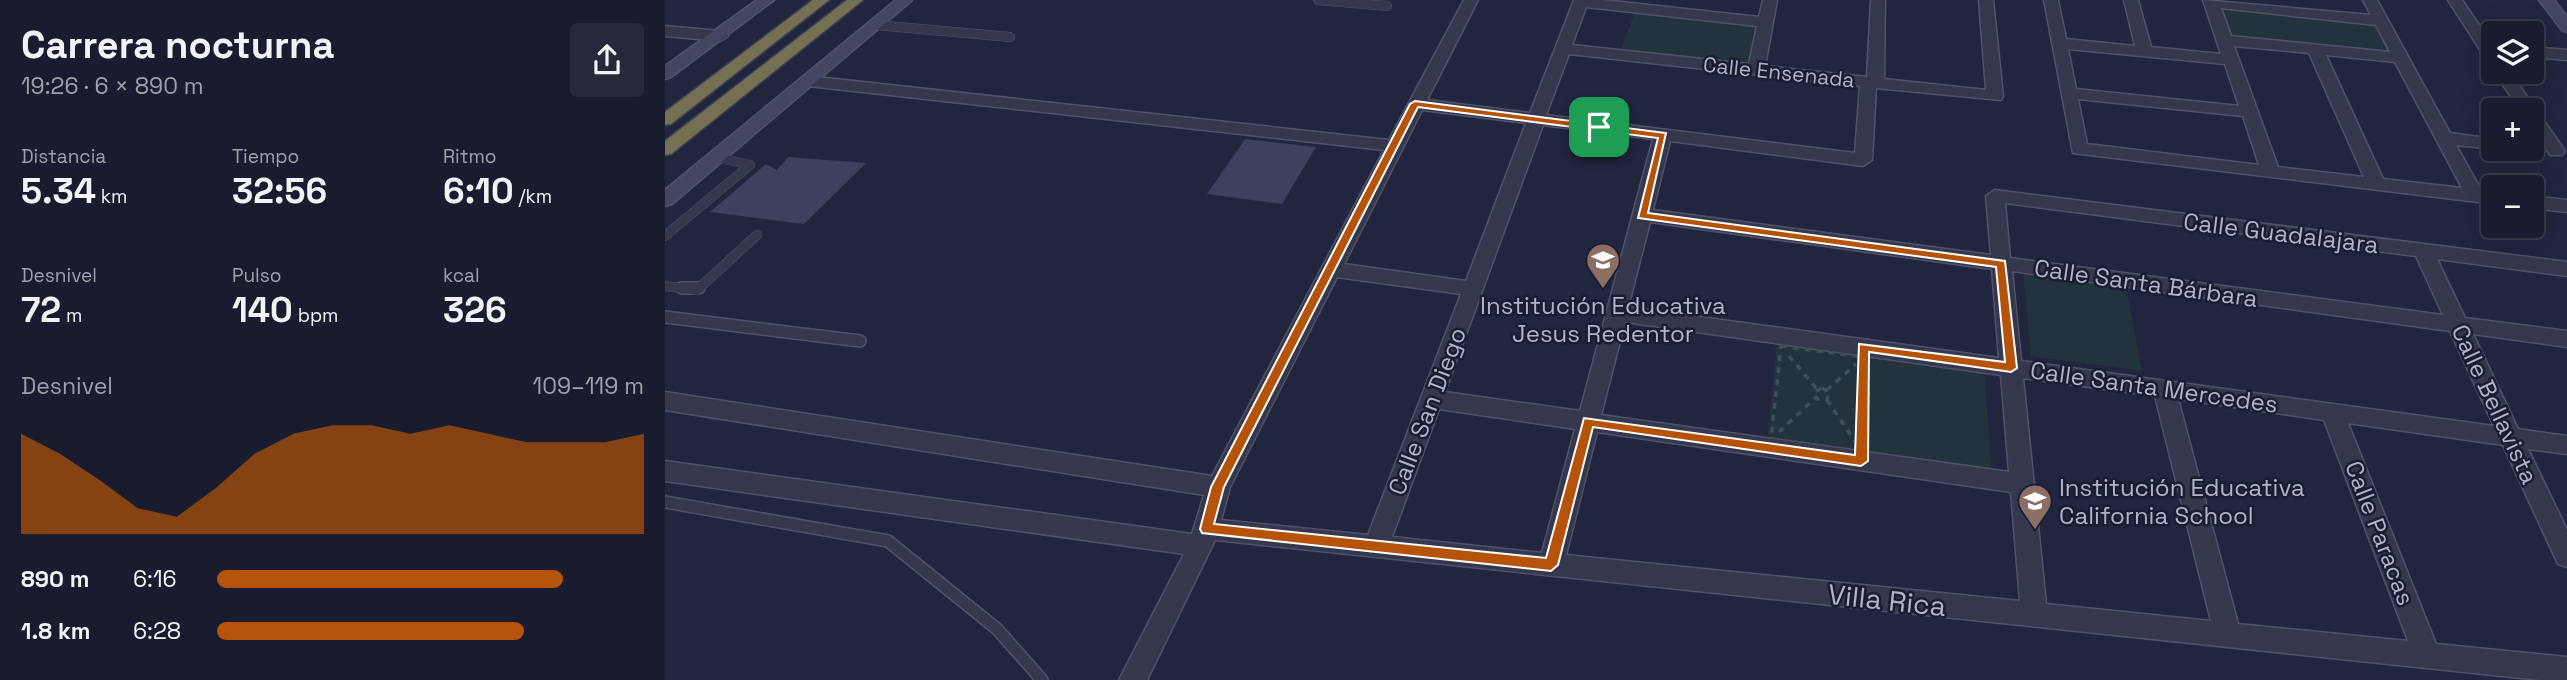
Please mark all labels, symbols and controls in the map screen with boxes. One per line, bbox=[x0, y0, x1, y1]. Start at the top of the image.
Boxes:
text: Carrera nocturna bbox=[21, 21, 334, 69]
map controls bbox=[2481, 21, 2544, 238]
button: layers bbox=[2481, 21, 2544, 84]
button: share bbox=[570, 23, 644, 97]
street label: Calle Ensenada bbox=[1702, 51, 1856, 93]
text: 19:26 · 6 × 890 m bbox=[21, 71, 204, 101]
pin bbox=[1569, 97, 1629, 157]
button: + bbox=[2481, 98, 2544, 161]
icon: arrive bbox=[1580, 108, 1618, 146]
text: Distancia bbox=[21, 144, 106, 169]
text: Tiempo bbox=[232, 144, 299, 169]
text: Ritmo bbox=[443, 144, 496, 169]
text: 5.34 bbox=[21, 169, 96, 213]
text: 32:56 bbox=[232, 169, 327, 213]
text: 6:10 bbox=[443, 169, 514, 213]
button: − bbox=[2481, 175, 2544, 238]
text: km bbox=[96, 184, 127, 209]
text: /km bbox=[514, 184, 552, 209]
street label: Calle Guadalajara bbox=[2182, 206, 2381, 260]
school or university icon: Institución Educativa Jesus Redentor bbox=[1584, 241, 1622, 290]
street label: Calle Santa Bárbara bbox=[2032, 252, 2260, 314]
text: Desnivel bbox=[21, 263, 97, 288]
text: Pulso bbox=[232, 263, 281, 288]
text: kcal bbox=[443, 263, 480, 288]
text: 72 bbox=[21, 288, 61, 332]
text: 140 bbox=[232, 288, 293, 332]
text: 326 bbox=[443, 288, 507, 332]
place label: Institución Educativa Jesus Redentor bbox=[1480, 290, 1726, 349]
text: m bbox=[61, 303, 82, 328]
text: bpm bbox=[293, 303, 338, 328]
street label: Calle Bellavista bbox=[2445, 319, 2546, 489]
street label: Calle San Diego bbox=[1381, 323, 1473, 499]
street label: Calle Santa Mercedes bbox=[2028, 354, 2280, 420]
text: Desnivel bbox=[21, 371, 113, 401]
text: 109–119 m bbox=[533, 371, 644, 401]
street label: Calle Paracas bbox=[2338, 456, 2422, 610]
place label: Institución Educativa California School bbox=[2059, 472, 2305, 531]
school or university icon: Institución Educativa California School bbox=[2016, 482, 2054, 531]
text: 890 m bbox=[21, 564, 89, 594]
text: 6:16 bbox=[133, 564, 177, 594]
street label: Villa Rica bbox=[1826, 576, 1948, 624]
text: 1.8 km bbox=[21, 616, 91, 646]
text: 6:28 bbox=[133, 616, 181, 646]

